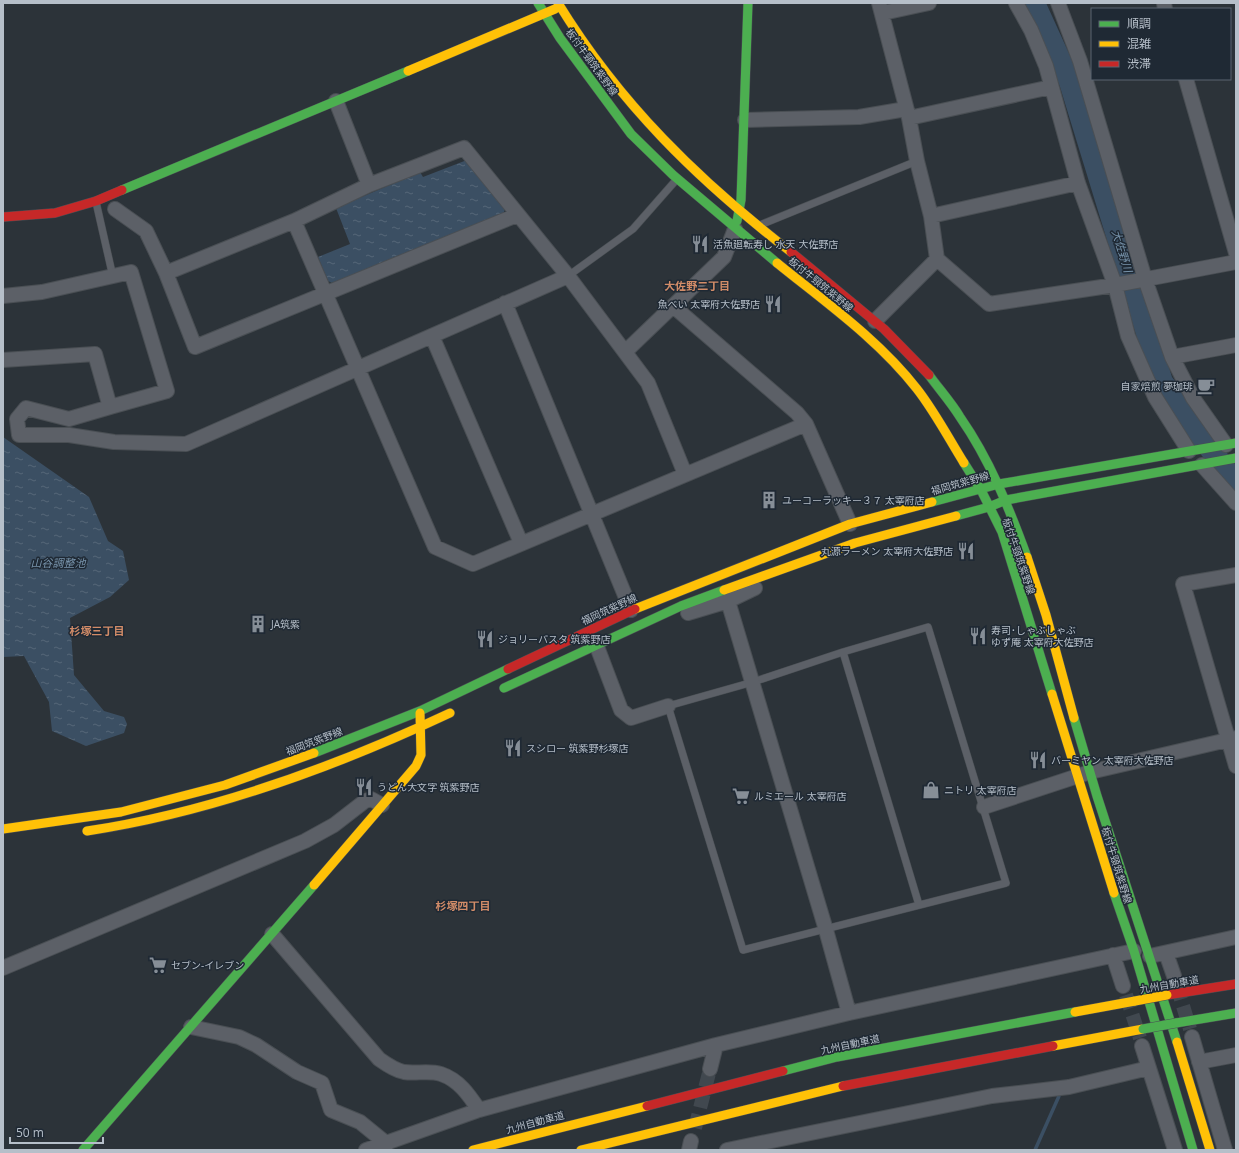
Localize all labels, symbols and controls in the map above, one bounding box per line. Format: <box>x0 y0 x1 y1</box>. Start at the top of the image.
legend <box>1091 8 1231 80</box>
text: 順調 <box>1127 15 1151 32</box>
street label: 板付牛頸筑紫野線 <box>563 26 621 98</box>
text: 混雑 <box>1127 35 1151 52</box>
text: 渋滞 <box>1127 55 1151 72</box>
water label: 大佐野川 <box>1109 228 1136 275</box>
restaurant icon: 活魚廻転寿し 水天 大佐野店 <box>690 234 710 254</box>
place label: 活魚廻転寿し 水天 大佐野店 <box>713 237 838 251</box>
street label: 板付牛頸筑紫野線 <box>786 253 856 315</box>
district label: 大佐野二丁目 <box>664 278 730 293</box>
restaurant icon: 魚べい 太宰府大佐野店 <box>763 294 783 314</box>
place label: 魚べい 太宰府大佐野店 <box>657 297 760 311</box>
cafe icon: 自家焙煎 夢珈琲 <box>1196 376 1216 396</box>
place label: 自家焙煎 夢珈琲 <box>1120 379 1193 393</box>
street label: 福岡筑紫野線 <box>929 468 991 498</box>
building icon: ユーコーラッキー３７ 太宰府店 <box>759 490 779 510</box>
place label: ユーコーラッキー３７ 太宰府店 <box>782 493 925 507</box>
street label: 板付牛頸筑紫野線 <box>999 516 1039 596</box>
restaurant icon: 丸源ラーメン 太宰府大佐野店 <box>956 541 976 561</box>
place label: 丸源ラーメン 太宰府大佐野店 <box>821 544 953 558</box>
water label: 山谷調整池 <box>31 555 86 570</box>
street label: 福岡筑紫野線 <box>579 590 639 628</box>
building icon: JA筑紫 <box>248 614 268 634</box>
place label: JA筑紫 <box>270 617 300 631</box>
district label: 杉塚三丁目 <box>70 623 125 638</box>
place label: 寿司･しゃぶしゃぶ ゆず庵 太宰府大佐野店 <box>991 623 1094 649</box>
restaurant icon: 寿司･しゃぶしゃぶ ゆず庵 太宰府大佐野店 <box>968 626 988 646</box>
restaurant icon: ジョリーパスタ 筑紫野店 <box>475 629 495 649</box>
place label: ジョリーパスタ 筑紫野店 <box>498 632 611 646</box>
street label: 福岡筑紫野線 <box>283 724 345 758</box>
restaurant icon: スシロー 筑紫野杉塚店 <box>503 738 523 758</box>
place label: スシロー 筑紫野杉塚店 <box>526 741 629 755</box>
restaurant icon: バーミヤン 太宰府大佐野店 <box>1028 750 1048 770</box>
place label: バーミヤン 太宰府大佐野店 <box>1051 753 1174 767</box>
restaurant icon: うどん大文字 筑紫野店 <box>354 777 374 797</box>
place label: うどん大文字 筑紫野店 <box>377 780 480 794</box>
shop icon: ニトリ 太宰府店 <box>921 780 941 800</box>
place label: ニトリ 太宰府店 <box>944 783 1017 797</box>
supermarket icon: ルミエール 太宰府店 <box>731 786 751 806</box>
place label: ルミエール 太宰府店 <box>754 789 847 803</box>
street label: 板付牛頸筑紫野線 <box>1099 825 1135 905</box>
district label: 杉塚四丁目 <box>436 898 491 913</box>
supermarket icon: セブン-イレブン <box>148 955 168 975</box>
place label: セブン-イレブン <box>171 958 244 972</box>
street label: 九州自動車道 <box>1138 972 1200 996</box>
street label: 九州自動車道 <box>819 1031 881 1057</box>
street label: 九州自動車道 <box>504 1107 566 1137</box>
scale bar <box>10 1119 103 1145</box>
text: 50 m <box>16 1124 44 1141</box>

